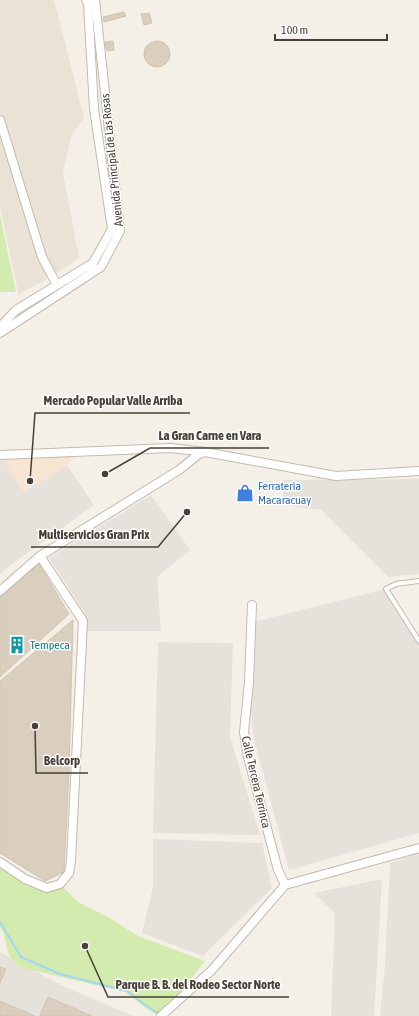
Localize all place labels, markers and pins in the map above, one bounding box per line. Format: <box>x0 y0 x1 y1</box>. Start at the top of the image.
callout: Mercado Popular Valle Arriba <box>35 388 190 413</box>
callout: La Gran Carne en Vara <box>150 423 269 448</box>
place label: Ferrateria Macaracuay <box>258 479 311 507</box>
shop icon: Ferrateria Macaracuay <box>235 483 255 503</box>
callout: Multiservicios Gran Prix <box>31 522 158 547</box>
building icon: Tempeca <box>7 635 27 655</box>
place label: Tempeca <box>30 638 70 652</box>
callout: Belcorp <box>36 748 88 773</box>
callout: Parque B. B. del Rodeo Sector Norte <box>108 972 289 997</box>

